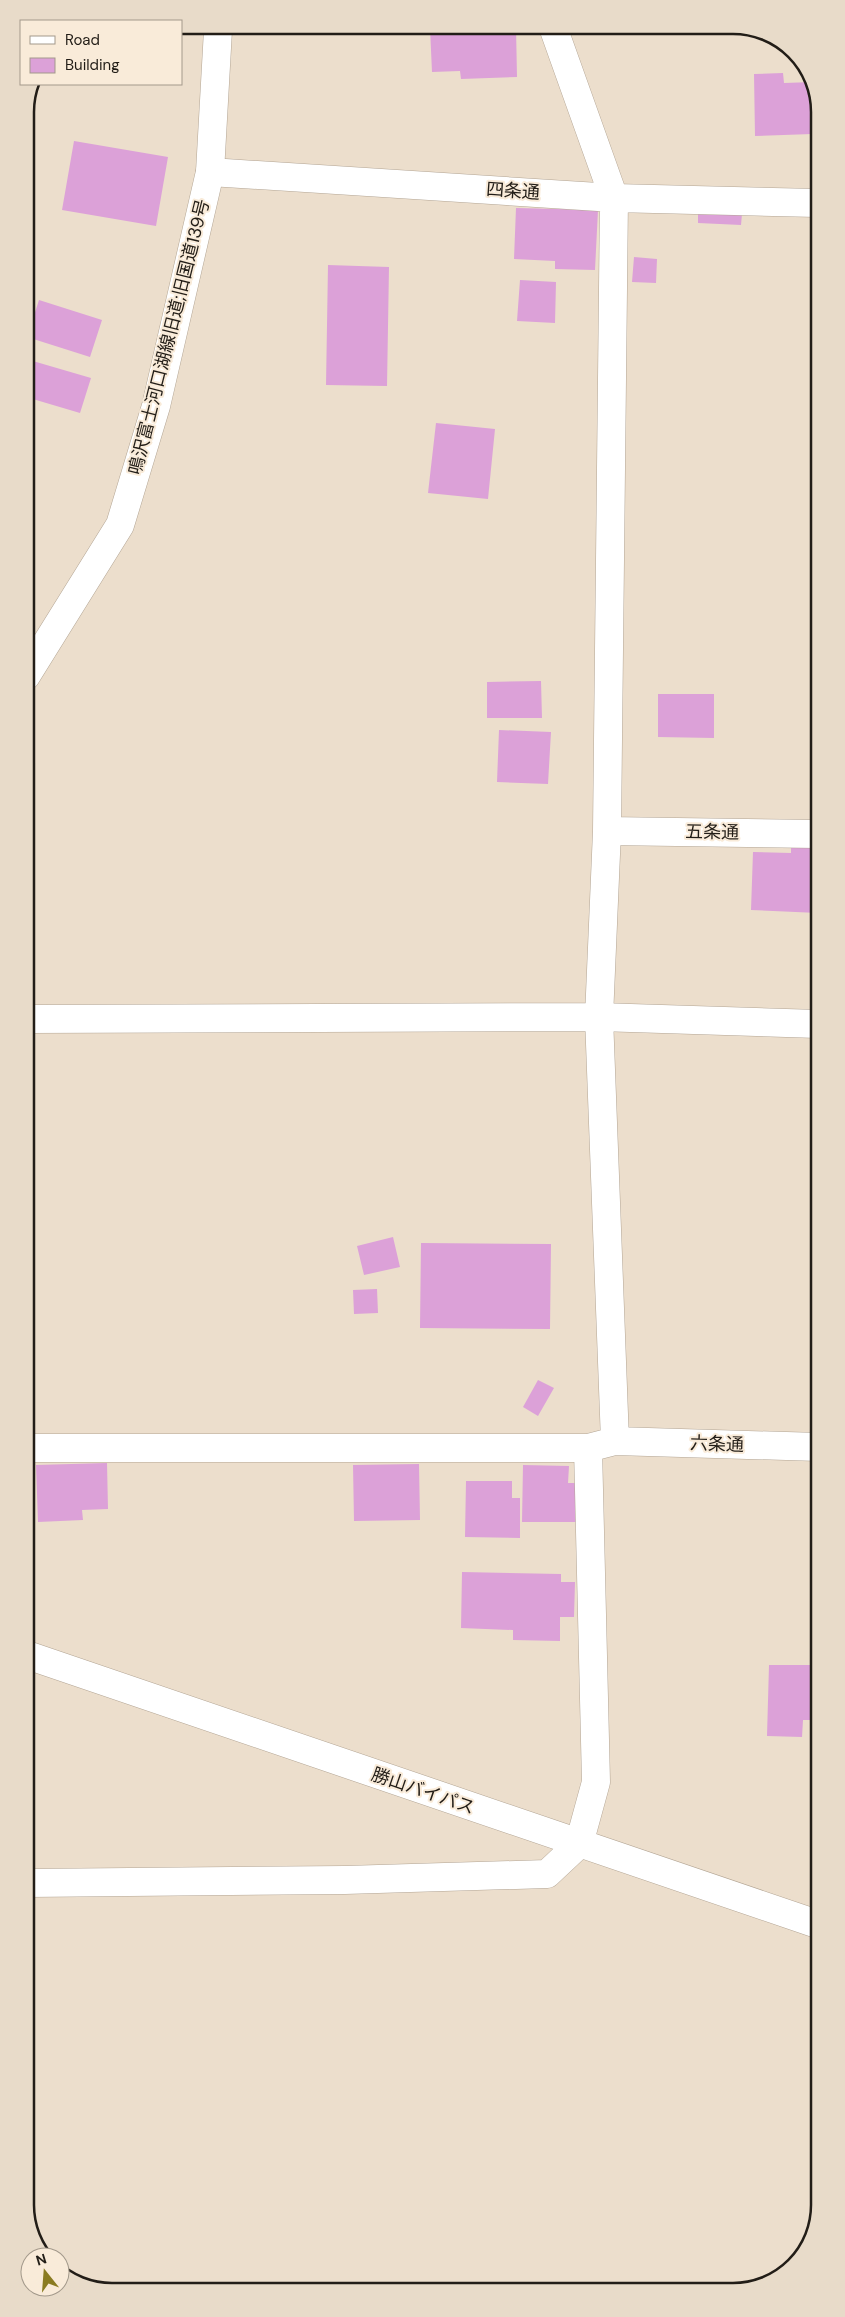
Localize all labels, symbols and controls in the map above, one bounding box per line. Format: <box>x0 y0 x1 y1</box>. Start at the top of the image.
legend <box>20 20 182 85</box>
text: Road <box>65 30 100 50</box>
text: Building <box>65 55 120 75</box>
street label: 四条通 <box>485 177 541 205</box>
street label: 鳴沢富士河口湖線旧道;旧国道139号 <box>123 197 215 477</box>
street label: 五条通 <box>685 820 739 844</box>
street label: 六条通 <box>690 1431 744 1457</box>
street label: 勝山バイパス <box>368 1762 478 1820</box>
north arrow <box>20 2247 70 2297</box>
text: N <box>34 2249 49 2270</box>

